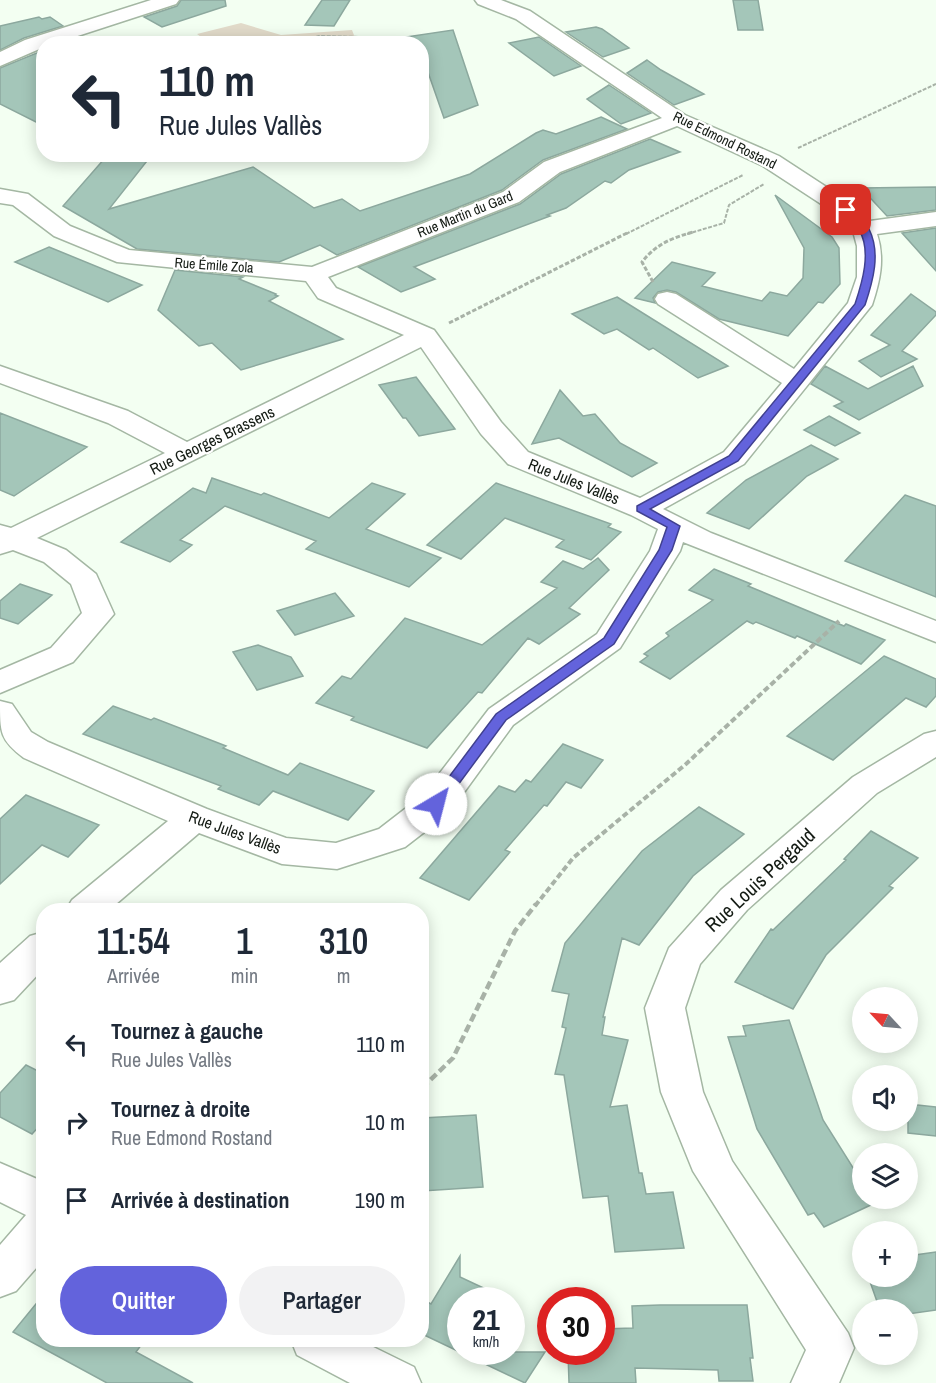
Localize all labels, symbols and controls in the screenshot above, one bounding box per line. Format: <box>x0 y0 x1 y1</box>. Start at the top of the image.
text: 110 m <box>159 53 255 109</box>
icon: left <box>60 60 138 138</box>
text: Rue Jules Vallès <box>159 107 322 143</box>
street label: Rue Edmond Rostand <box>670 107 780 173</box>
pin <box>820 184 871 235</box>
street label: Rue Martin du Gard <box>415 187 515 241</box>
icon: arrive <box>829 193 862 226</box>
street label: Rue Émile Zola <box>174 253 255 277</box>
street label: Rue Georges Brassens <box>146 400 278 480</box>
street label: Rue Jules Vallès <box>525 453 623 509</box>
position arrow <box>404 772 468 836</box>
street label: Rue Jules Vallès <box>186 805 284 859</box>
street label: Rue Louis Pergaud <box>699 822 821 938</box>
text: 11:54 <box>97 917 170 965</box>
text: 1 <box>236 917 253 965</box>
text: 310 <box>319 917 368 965</box>
text: Arrivée <box>107 962 160 989</box>
text: min <box>231 962 258 989</box>
text: m <box>337 962 350 989</box>
north arrow <box>852 987 918 1053</box>
map controls <box>852 987 918 1365</box>
text: Tournez à gauche <box>111 1016 263 1046</box>
icon: left <box>60 1028 93 1061</box>
text: 110 m <box>356 1029 405 1059</box>
text: Rue Jules Vallès <box>111 1046 232 1073</box>
button: sound <box>852 1065 918 1131</box>
text: Tournez à droite <box>111 1094 250 1124</box>
icon: right <box>60 1106 93 1139</box>
text: 10 m <box>365 1107 405 1137</box>
text: Rue Edmond Rostand <box>111 1124 272 1151</box>
button: layers <box>852 1143 918 1209</box>
icon: arrive <box>60 1184 93 1217</box>
text: Arrivée à destination <box>111 1185 289 1215</box>
text: 190 m <box>355 1185 405 1215</box>
button: + <box>852 1221 918 1287</box>
button: Quitter <box>60 1266 227 1335</box>
button: Partager <box>239 1266 405 1335</box>
speed limit sign: 30 <box>537 1287 615 1365</box>
text: 21 <box>472 1299 500 1339</box>
button: − <box>852 1299 918 1365</box>
text: km/h <box>473 1331 499 1352</box>

